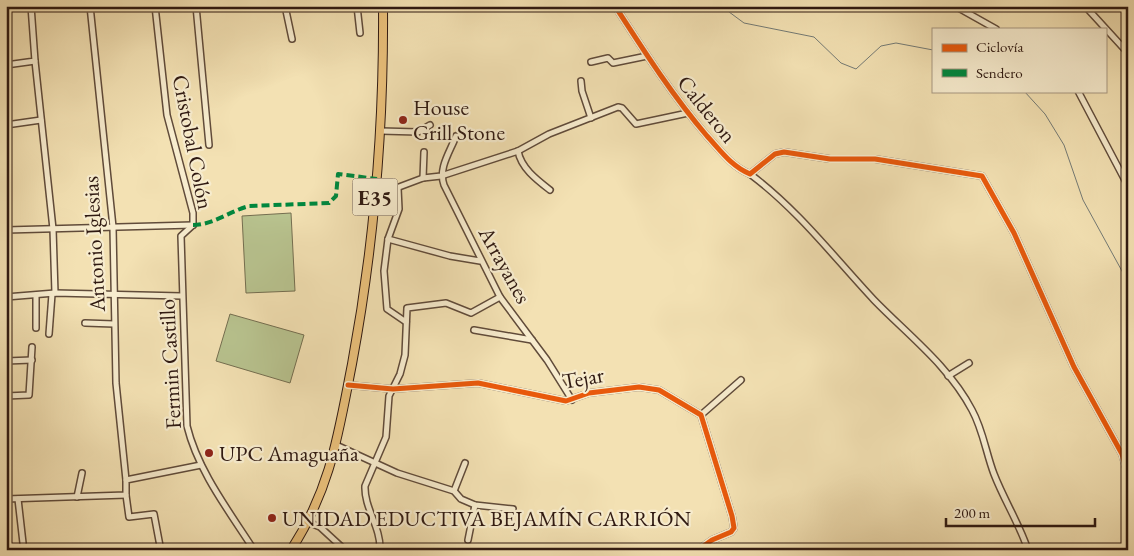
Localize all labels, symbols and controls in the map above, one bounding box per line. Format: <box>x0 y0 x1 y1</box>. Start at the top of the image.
legend <box>932 28 1106 92</box>
text: Ciclovía <box>976 37 1023 56</box>
text: Sendero <box>976 63 1023 82</box>
street label: Calderon <box>671 69 743 149</box>
street label: Cristobal Colón <box>166 72 220 212</box>
place label: House Grill Stone <box>413 93 505 147</box>
marker: House Grill Stone <box>397 114 409 126</box>
street label: Antonio Iglesias <box>76 175 112 314</box>
road number: E35 <box>352 178 398 216</box>
street label: Arrayanes <box>472 220 538 309</box>
street label: Fermin Castillo <box>152 298 188 430</box>
street label: Tejar <box>560 360 607 396</box>
place label: UPC Amaguaña <box>219 439 359 468</box>
marker: UPC Amaguaña <box>203 447 215 459</box>
scale bar <box>946 496 1095 528</box>
text: 200 m <box>954 503 991 522</box>
place label: UNIDAD EDUCTIVA BEJAMÍN CARRIÓN <box>282 504 692 533</box>
marker: UNIDAD EDUCTIVA BEJAMÍN CARRIÓN <box>266 512 278 524</box>

